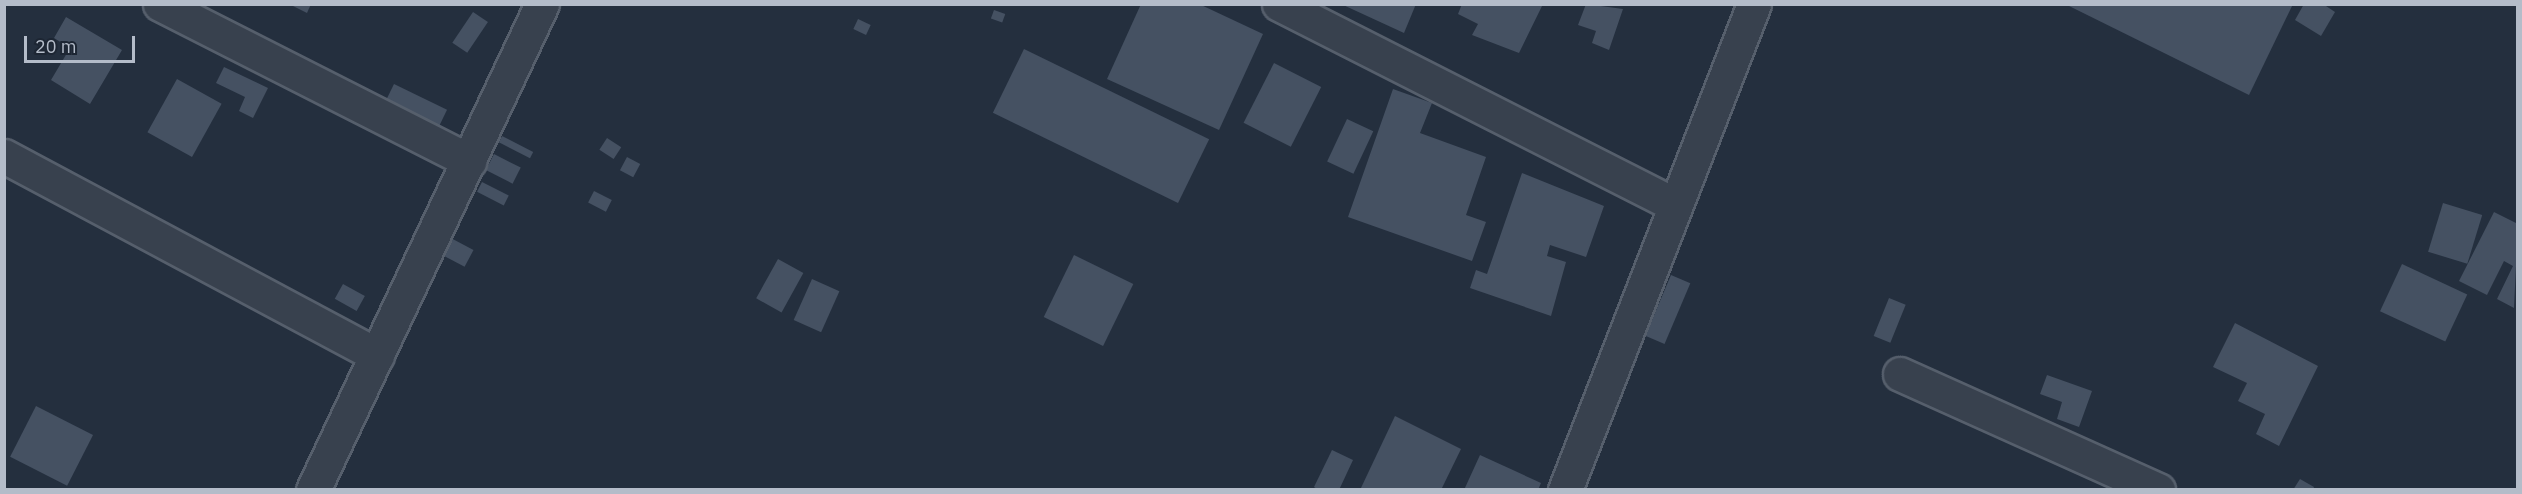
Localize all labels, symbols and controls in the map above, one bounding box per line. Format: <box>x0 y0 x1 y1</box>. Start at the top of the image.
scale bar <box>27 24 138 62</box>
text: 20 m <box>35 35 77 58</box>

